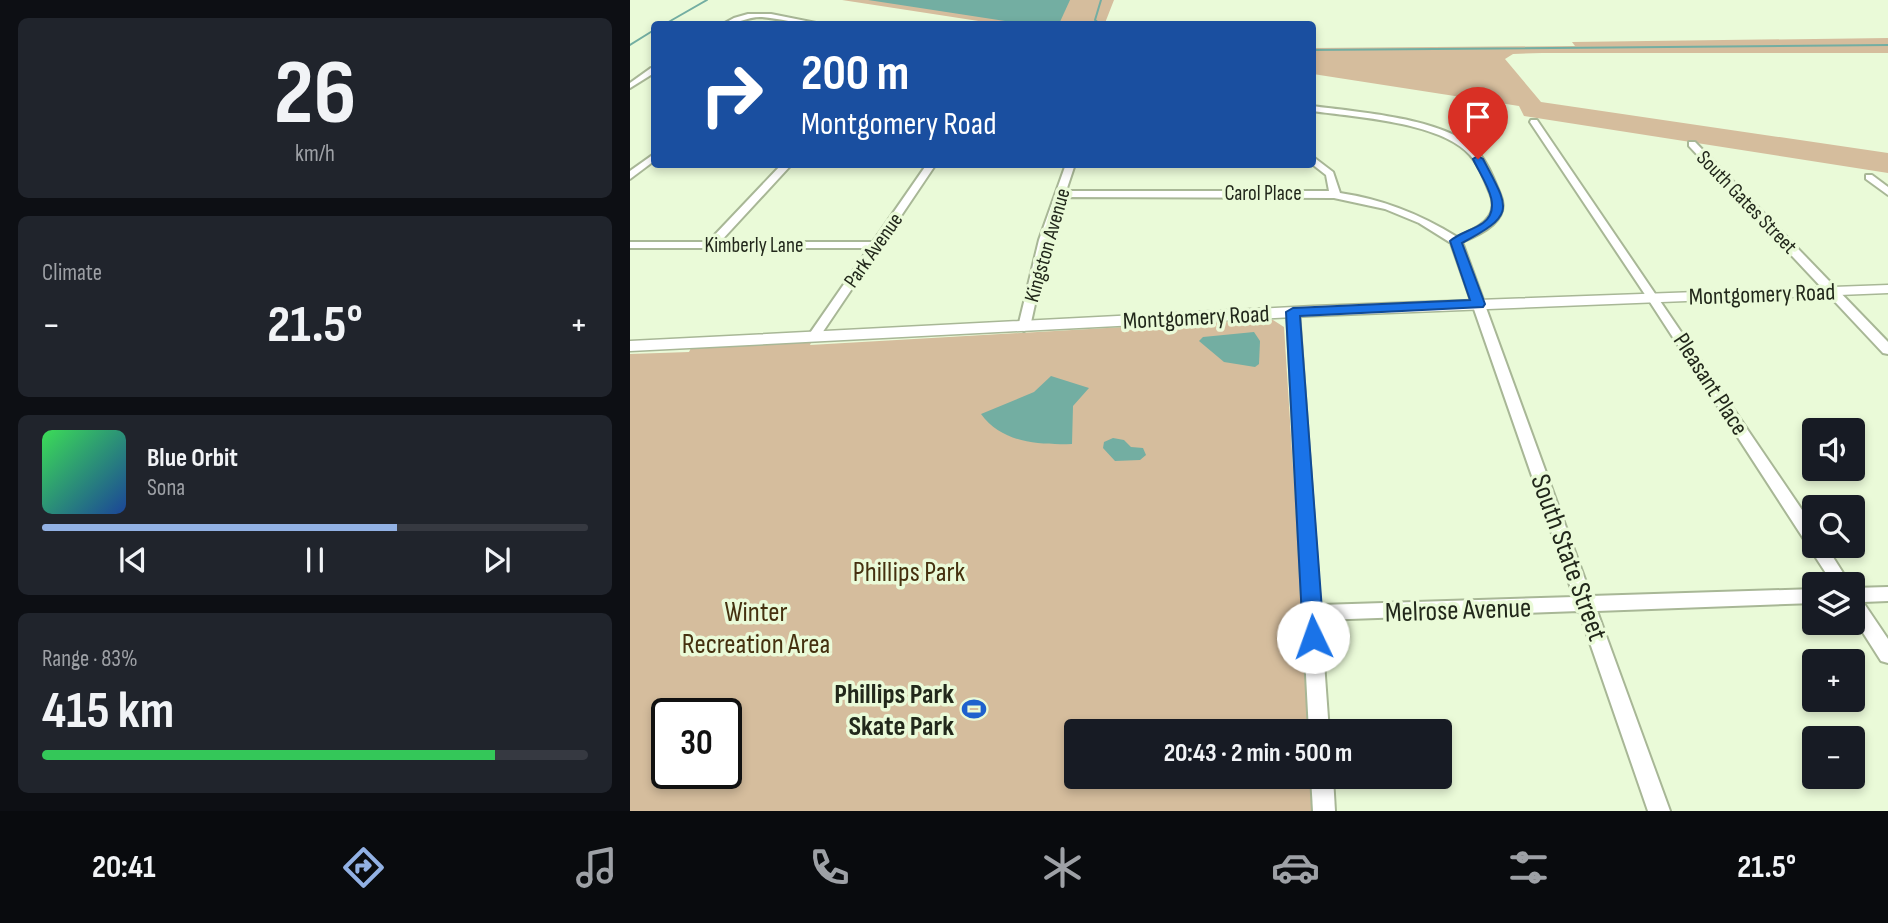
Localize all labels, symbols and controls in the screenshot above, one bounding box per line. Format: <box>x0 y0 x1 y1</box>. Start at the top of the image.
text: 26 <box>274 40 356 149</box>
text: 200 m <box>801 45 909 104</box>
icon: right <box>686 49 777 140</box>
pin <box>1448 87 1508 159</box>
icon: arrive <box>1459 98 1497 136</box>
text: Montgomery Road <box>801 105 997 144</box>
text: km/h <box>295 140 335 168</box>
street label: South Gates Street <box>1691 146 1802 259</box>
street label: Carol Place <box>1224 181 1302 206</box>
street label: Kingston Avenue <box>1019 185 1076 305</box>
street label: Park Avenue <box>839 208 908 292</box>
street label: Kimberly Lane <box>705 233 803 258</box>
text: Climate <box>42 259 102 287</box>
street label: Montgomery Road <box>1688 277 1836 312</box>
text: 21.5° <box>267 294 363 357</box>
street label: Montgomery Road <box>1122 299 1270 336</box>
text: − <box>42 303 61 348</box>
text: + <box>569 303 588 348</box>
street label: Pleasant Place <box>1667 328 1754 441</box>
map controls <box>1802 418 1865 789</box>
button: sound <box>1802 418 1865 481</box>
text: Blue Orbit <box>147 443 238 474</box>
street label: South State Street <box>1523 470 1614 645</box>
text: Sona <box>147 474 185 502</box>
button: search <box>1802 495 1865 558</box>
icon: previous <box>114 541 152 579</box>
icon: pause <box>296 541 334 579</box>
icon: next <box>478 541 516 579</box>
park label: Phillips Park <box>853 556 965 589</box>
button: layers <box>1802 572 1865 635</box>
street label: Melrose Avenue <box>1384 591 1532 630</box>
park label: Winter Recreation Area <box>682 596 830 661</box>
position arrow <box>1276 600 1350 674</box>
text: Range · 83% <box>42 645 138 673</box>
button: + <box>1802 649 1865 712</box>
place label: Phillips Park Skate Park <box>834 678 954 743</box>
text: 415 km <box>42 680 174 743</box>
sports icon: Phillips Park Skate Park <box>960 695 988 723</box>
speed limit sign: 30 <box>651 698 742 789</box>
button: − <box>1802 726 1865 789</box>
text: 20:43 · 2 min · 500 m <box>1164 738 1352 769</box>
icon: directions <box>339 843 388 892</box>
icon: music <box>572 843 621 892</box>
icon: phone <box>805 843 854 892</box>
icon: climate <box>1038 843 1087 892</box>
icon: car <box>1271 843 1320 892</box>
icon: filters <box>1504 843 1553 892</box>
text: 20:41 <box>92 848 155 887</box>
text: 21.5° <box>1737 848 1796 887</box>

